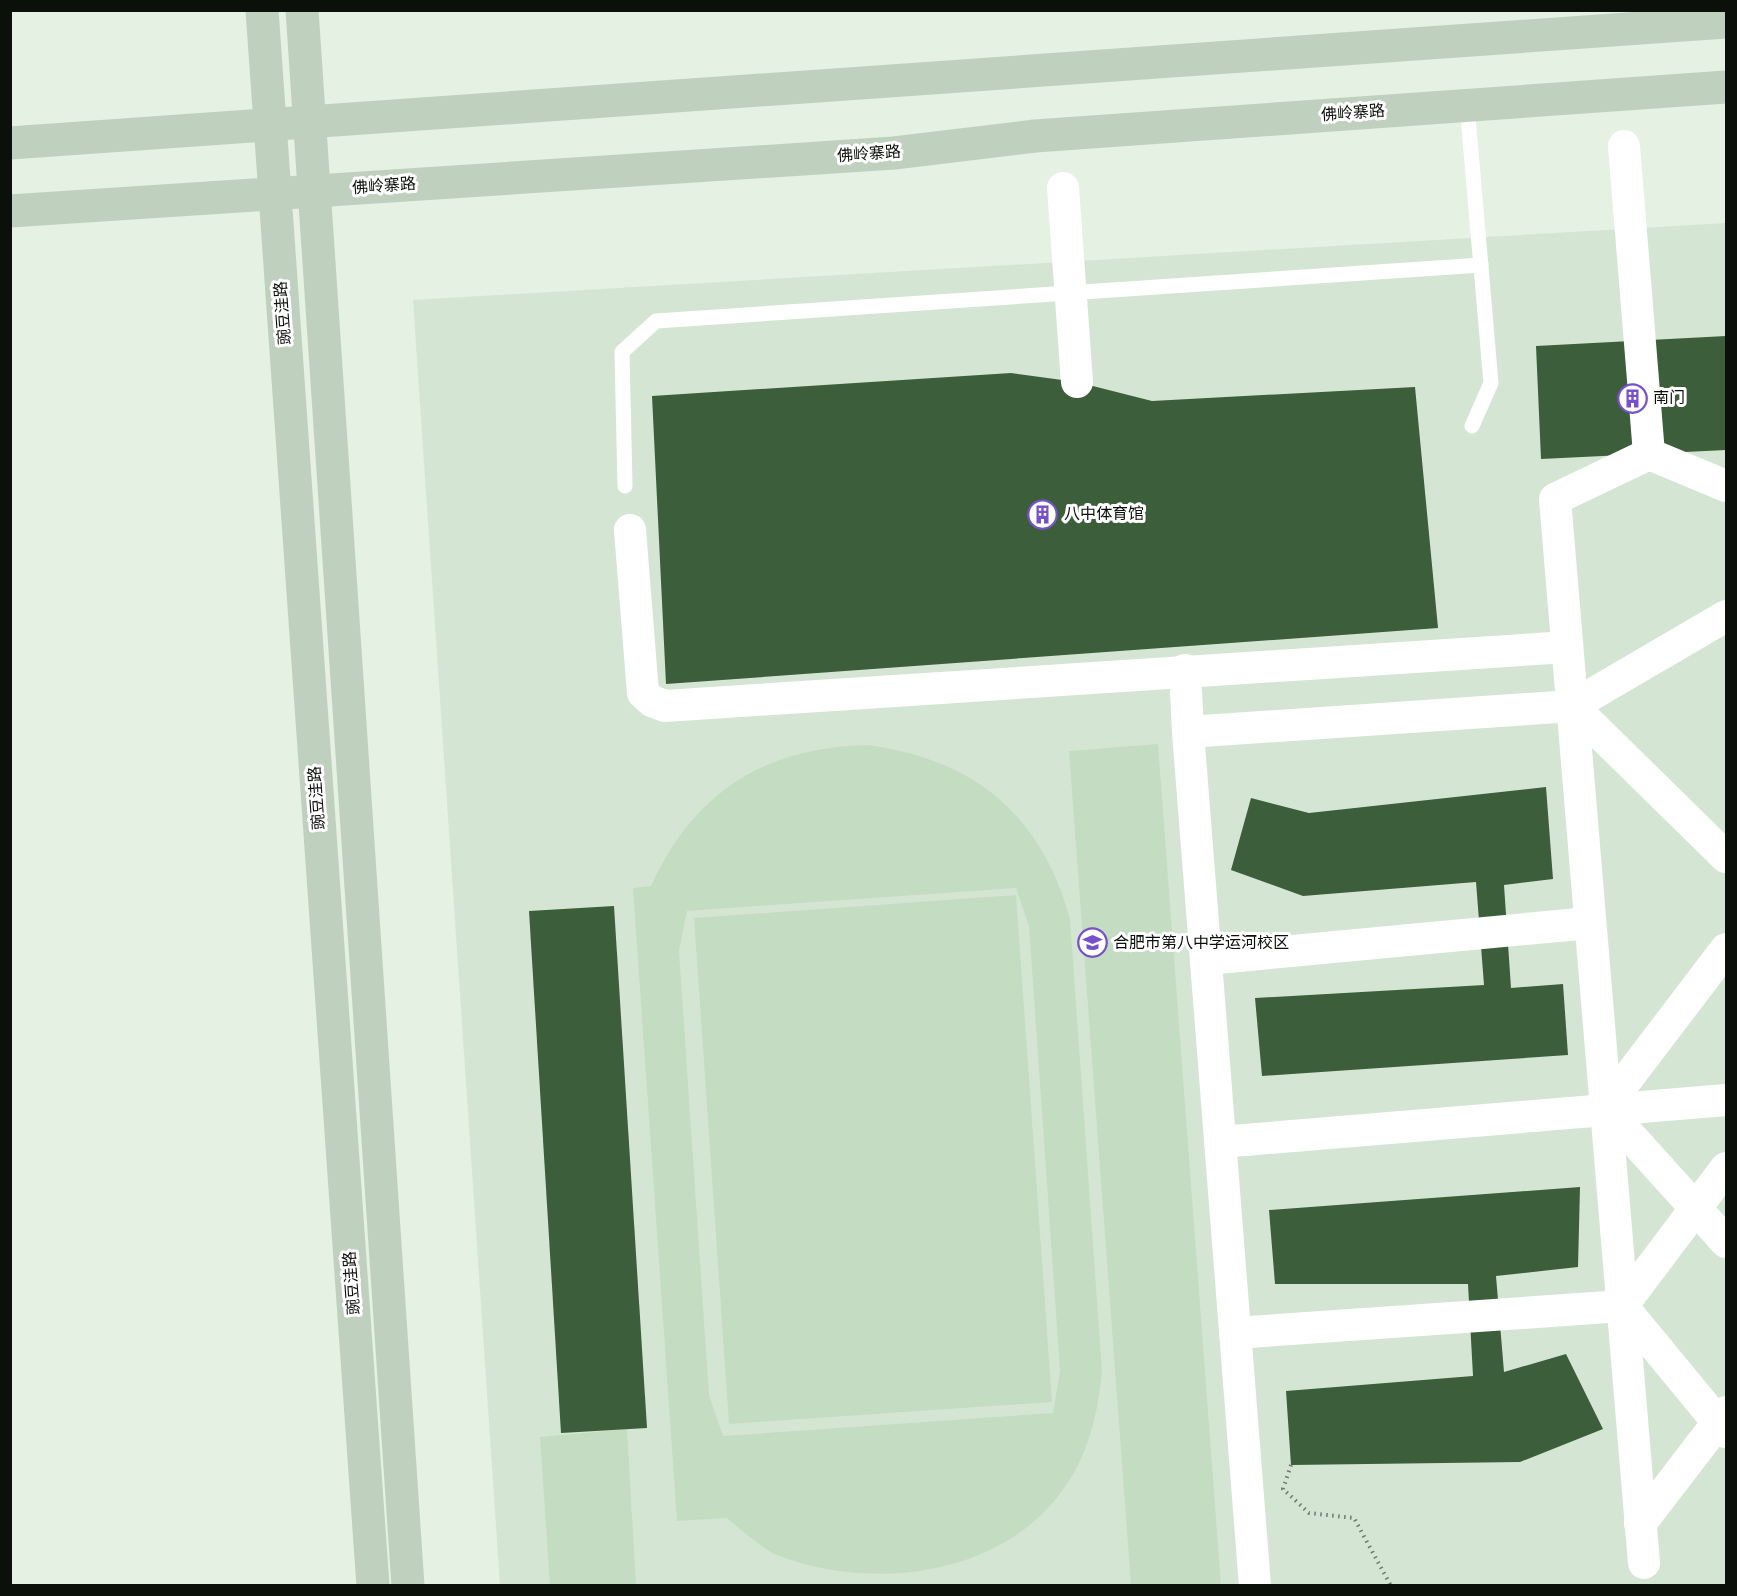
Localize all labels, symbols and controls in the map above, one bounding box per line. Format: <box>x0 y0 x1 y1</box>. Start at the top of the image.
street label: 佛岭寨路 <box>1320 102 1385 123</box>
street label: 佛岭寨路 <box>836 143 901 164</box>
street label: 佛岭寨路 <box>351 175 416 196</box>
street label: 豌豆洼路 <box>272 281 293 346</box>
building icon: 南门 <box>1616 382 1648 414</box>
place label: 南门 <box>1653 389 1685 406</box>
building icon: 八中体育馆 <box>1027 498 1059 530</box>
place label: 八中体育馆 <box>1064 505 1144 522</box>
street label: 豌豆洼路 <box>306 766 327 831</box>
school or university icon: 合肥市第八中学运河校区 <box>1076 927 1108 959</box>
place label: 合肥市第八中学运河校区 <box>1113 934 1289 951</box>
street label: 豌豆洼路 <box>341 1251 362 1316</box>

